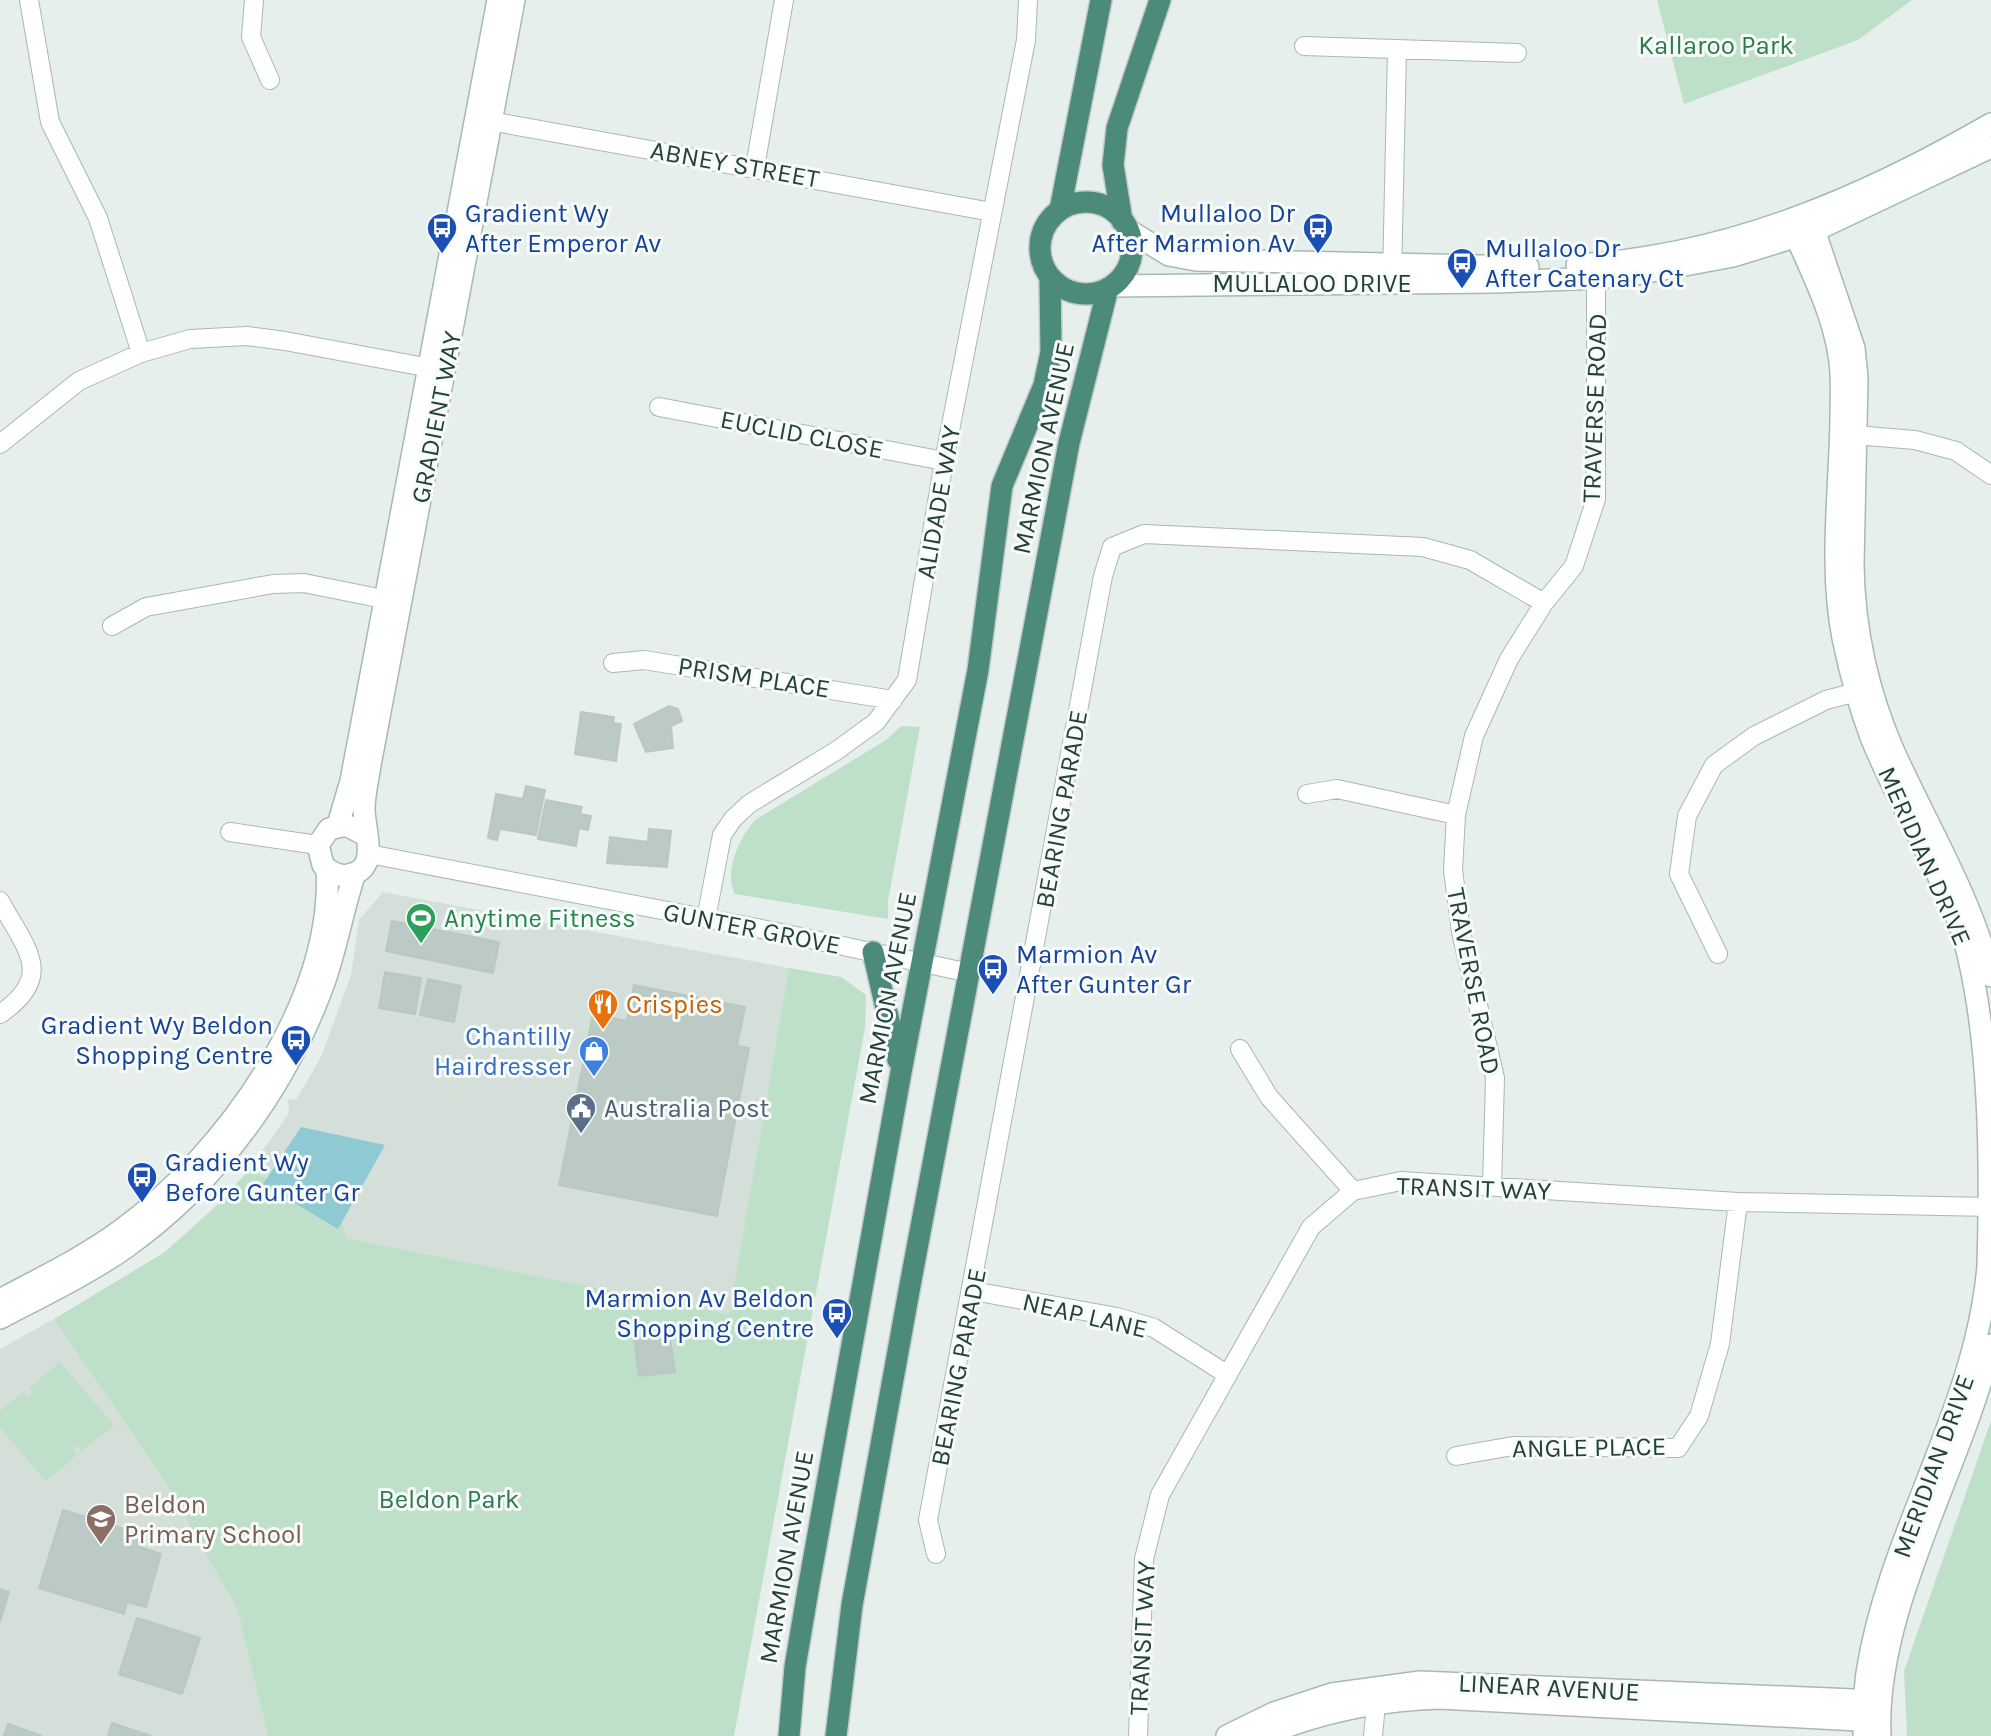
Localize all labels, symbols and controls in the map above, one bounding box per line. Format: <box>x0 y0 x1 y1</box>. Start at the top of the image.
park label: Kallaroo Park <box>1638 30 1794 61</box>
street label: ABNEY STREET <box>648 134 822 195</box>
place label: Gradient Wy After Emperor Av <box>465 198 661 259</box>
place label: Mullaloo Dr After Marmion Av <box>1091 198 1296 259</box>
bus stop icon: Gradient Wy After Emperor Av <box>425 211 459 255</box>
bus stop icon: Mullaloo Dr After Marmion Av <box>1301 211 1335 255</box>
place label: Mullaloo Dr After Catenary Ct <box>1485 233 1684 294</box>
bus stop icon: Mullaloo Dr After Catenary Ct <box>1445 246 1479 290</box>
street label: MULLALOO DRIVE <box>1212 268 1412 299</box>
street label: TRAVERSE ROAD <box>1576 313 1613 503</box>
street label: GRADIENT WAY <box>405 328 468 506</box>
street label: MARMION AVENUE <box>1006 339 1081 557</box>
street label: EUCLID CLOSE <box>718 403 886 465</box>
street label: ALIDADE WAY <box>910 422 967 581</box>
street label: PRISM PLACE <box>676 650 832 705</box>
street label: BEARING PARADE <box>1029 708 1094 911</box>
street label: MERIDIAN DRIVE <box>1871 762 1978 951</box>
street label: TRAVERSE ROAD <box>1440 885 1507 1077</box>
street label: MARMION AVENUE <box>852 889 923 1107</box>
street label: GUNTER GROVE <box>661 896 843 961</box>
sports icon: Anytime Fitness <box>404 901 438 945</box>
place label: Anytime Fitness <box>444 903 636 934</box>
place label: Marmion Av After Gunter Gr <box>1016 939 1192 1000</box>
bus stop icon: Marmion Av After Gunter Gr <box>976 952 1010 996</box>
restaurant icon: Crispies <box>586 987 620 1031</box>
place label: Crispies <box>626 989 723 1020</box>
place label: Gradient Wy Beldon Shopping Centre <box>41 1010 273 1071</box>
place label: Chantilly Hairdresser <box>434 1021 572 1082</box>
bus stop icon: Gradient Wy Beldon Shopping Centre <box>279 1023 313 1067</box>
shop icon: Chantilly Hairdresser <box>577 1034 611 1078</box>
public building icon: Australia Post <box>564 1091 598 1135</box>
place label: Australia Post <box>604 1093 770 1124</box>
place label: Gradient Wy Before Gunter Gr <box>165 1147 360 1208</box>
bus stop icon: Gradient Wy Before Gunter Gr <box>125 1160 159 1204</box>
street label: TRANSIT WAY <box>1396 1170 1553 1207</box>
street label: BEARING PARADE <box>924 1266 993 1468</box>
place label: Marmion Av Beldon Shopping Centre <box>584 1283 814 1344</box>
street label: NEAP LANE <box>1019 1286 1150 1345</box>
bus stop icon: Marmion Av Beldon Shopping Centre <box>820 1296 854 1340</box>
street label: MERIDIAN DRIVE <box>1886 1370 1981 1562</box>
street label: ANGLE PLACE <box>1512 1431 1666 1464</box>
street label: MARMION AVENUE <box>752 1448 820 1666</box>
park label: Beldon Park <box>378 1484 520 1515</box>
place label: Beldon Primary School <box>124 1489 302 1550</box>
school or university icon: Beldon Primary School <box>84 1502 118 1546</box>
street label: TRANSIT WAY <box>1123 1559 1162 1716</box>
street label: LINEAR AVENUE <box>1457 1667 1641 1708</box>

